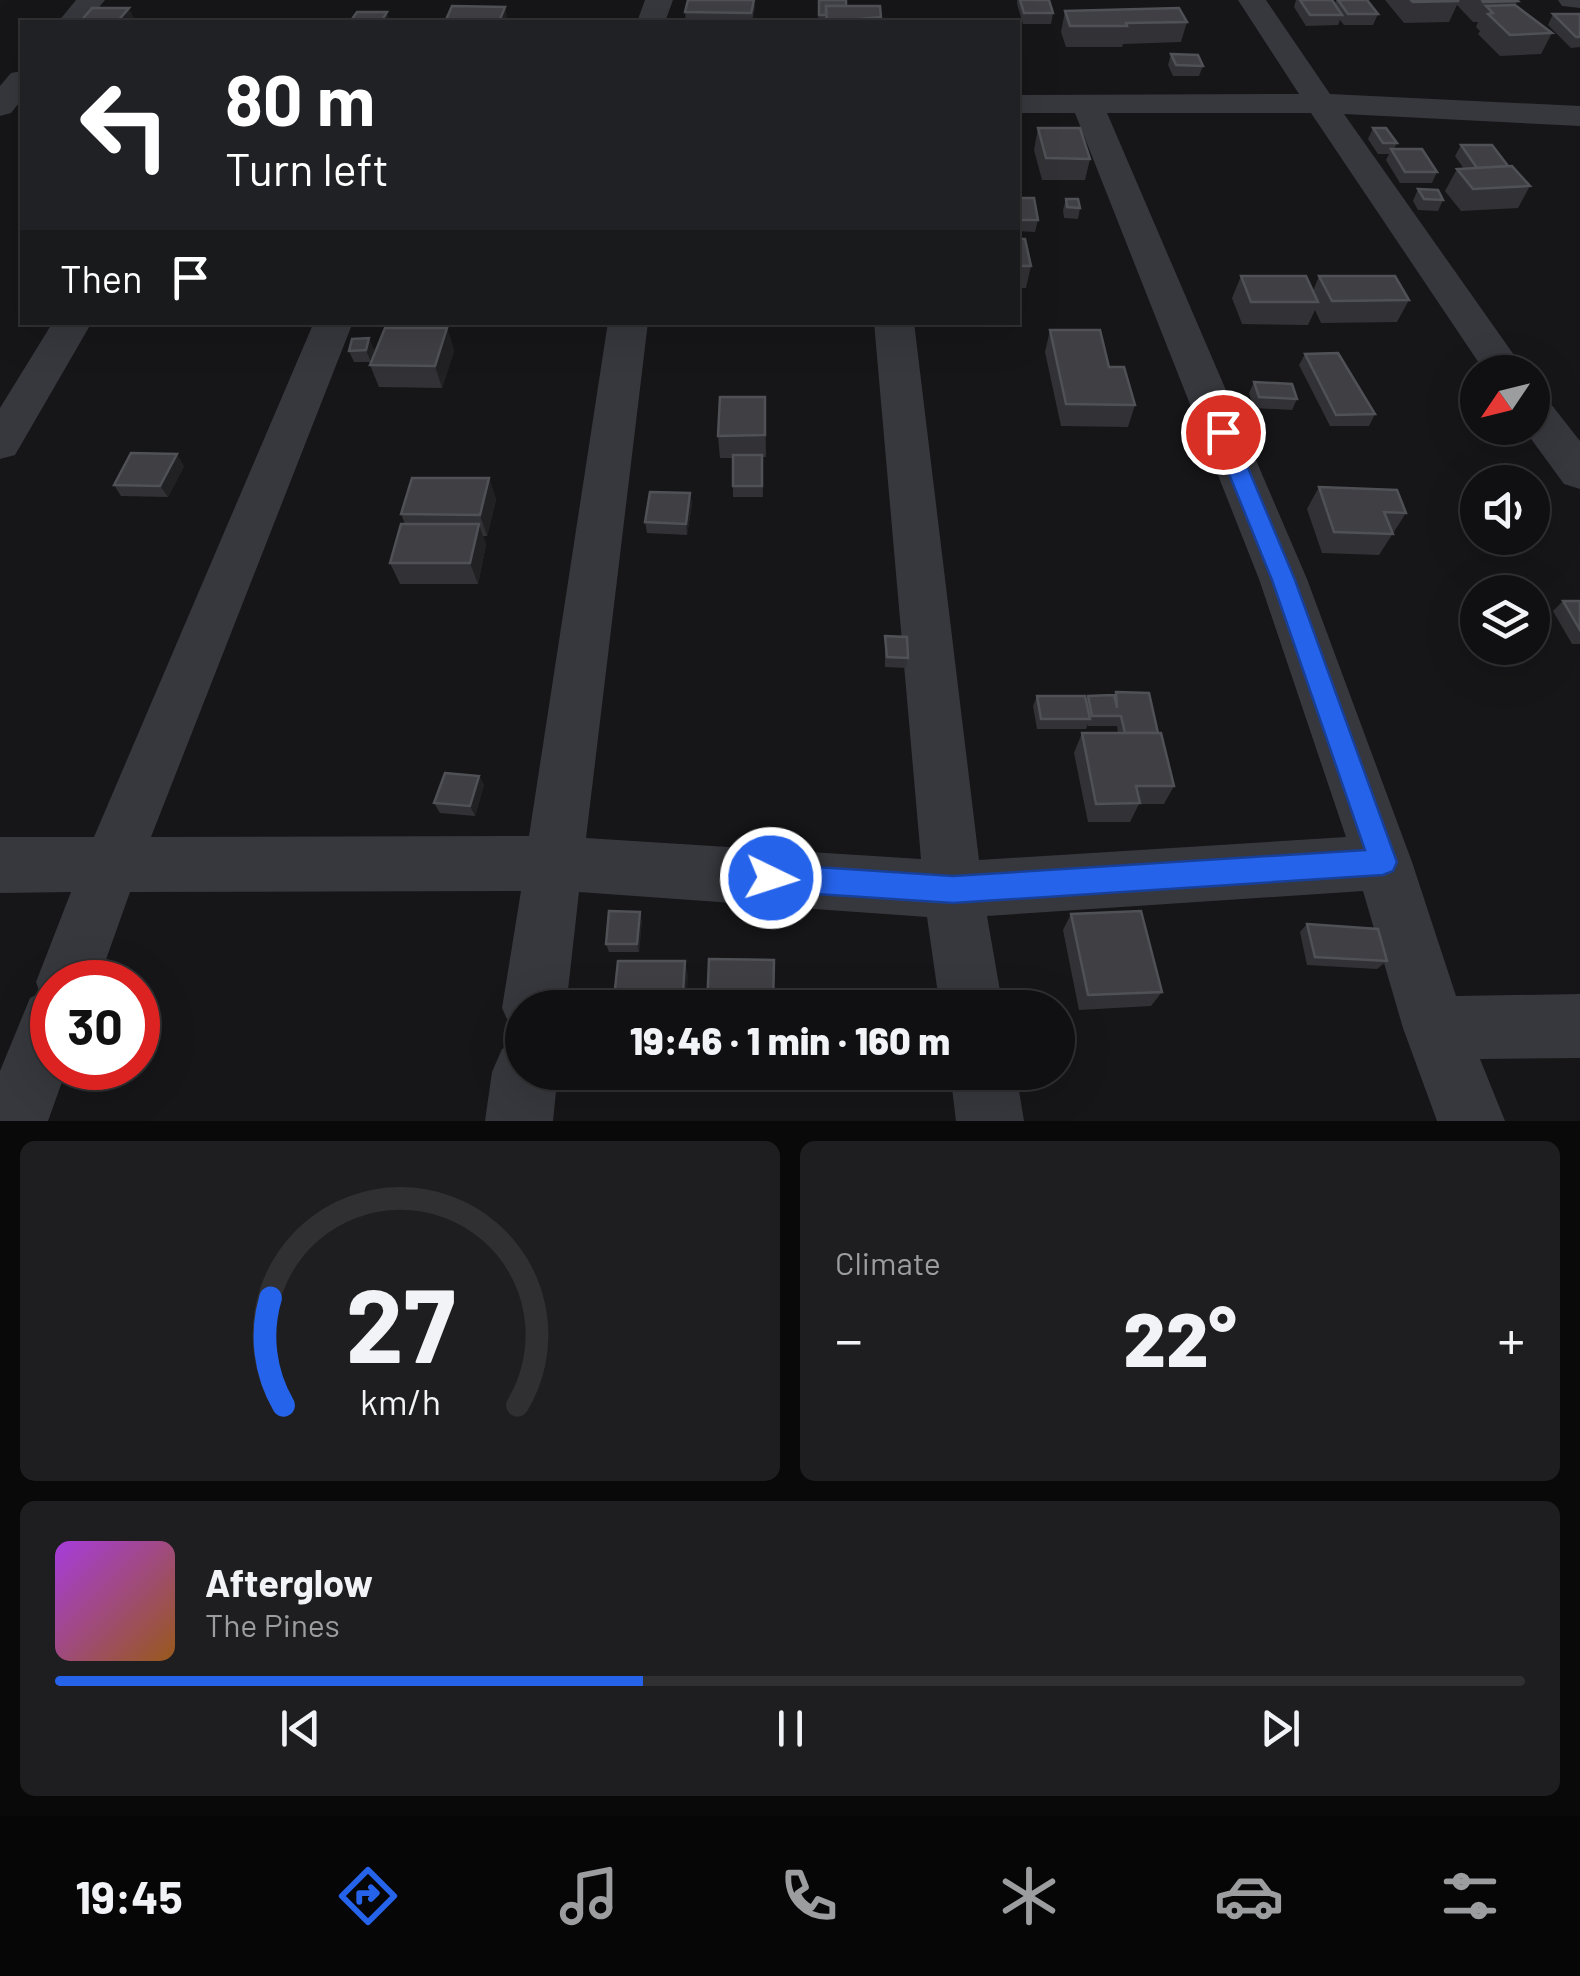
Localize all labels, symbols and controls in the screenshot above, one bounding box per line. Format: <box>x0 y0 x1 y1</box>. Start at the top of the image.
text: 80 m <box>225 56 375 140</box>
icon: left <box>60 60 190 190</box>
text: Turn left <box>225 141 389 195</box>
icon: arrive <box>163 250 218 305</box>
text: Then <box>60 255 143 301</box>
north arrow <box>1460 355 1550 445</box>
map controls <box>1460 355 1550 665</box>
pin <box>1181 390 1266 475</box>
icon: arrive <box>1196 405 1251 460</box>
button: sound <box>1460 465 1550 555</box>
button: layers <box>1460 575 1550 665</box>
position arrow <box>719 826 823 930</box>
speed limit sign: 30 <box>30 960 160 1090</box>
text: 19:46 · 1 min · 160 m <box>630 1017 950 1063</box>
text: Climate <box>835 1243 941 1281</box>
text: 27 <box>345 1259 455 1384</box>
text: 22° <box>1123 1292 1237 1382</box>
text: − <box>835 1305 863 1371</box>
text: + <box>1497 1305 1525 1371</box>
text: km/h <box>360 1379 440 1422</box>
text: Afterglow <box>205 1559 373 1605</box>
text: The Pines <box>205 1605 340 1643</box>
icon: previous <box>273 1701 328 1756</box>
icon: pause <box>763 1701 818 1756</box>
icon: next <box>1253 1701 1308 1756</box>
icon: directions <box>333 1861 403 1931</box>
icon: music <box>554 1861 624 1931</box>
icon: phone <box>774 1861 844 1931</box>
icon: climate <box>994 1861 1064 1931</box>
icon: car <box>1214 1861 1284 1931</box>
icon: filters <box>1435 1861 1505 1931</box>
text: 19:45 <box>75 1869 183 1923</box>

